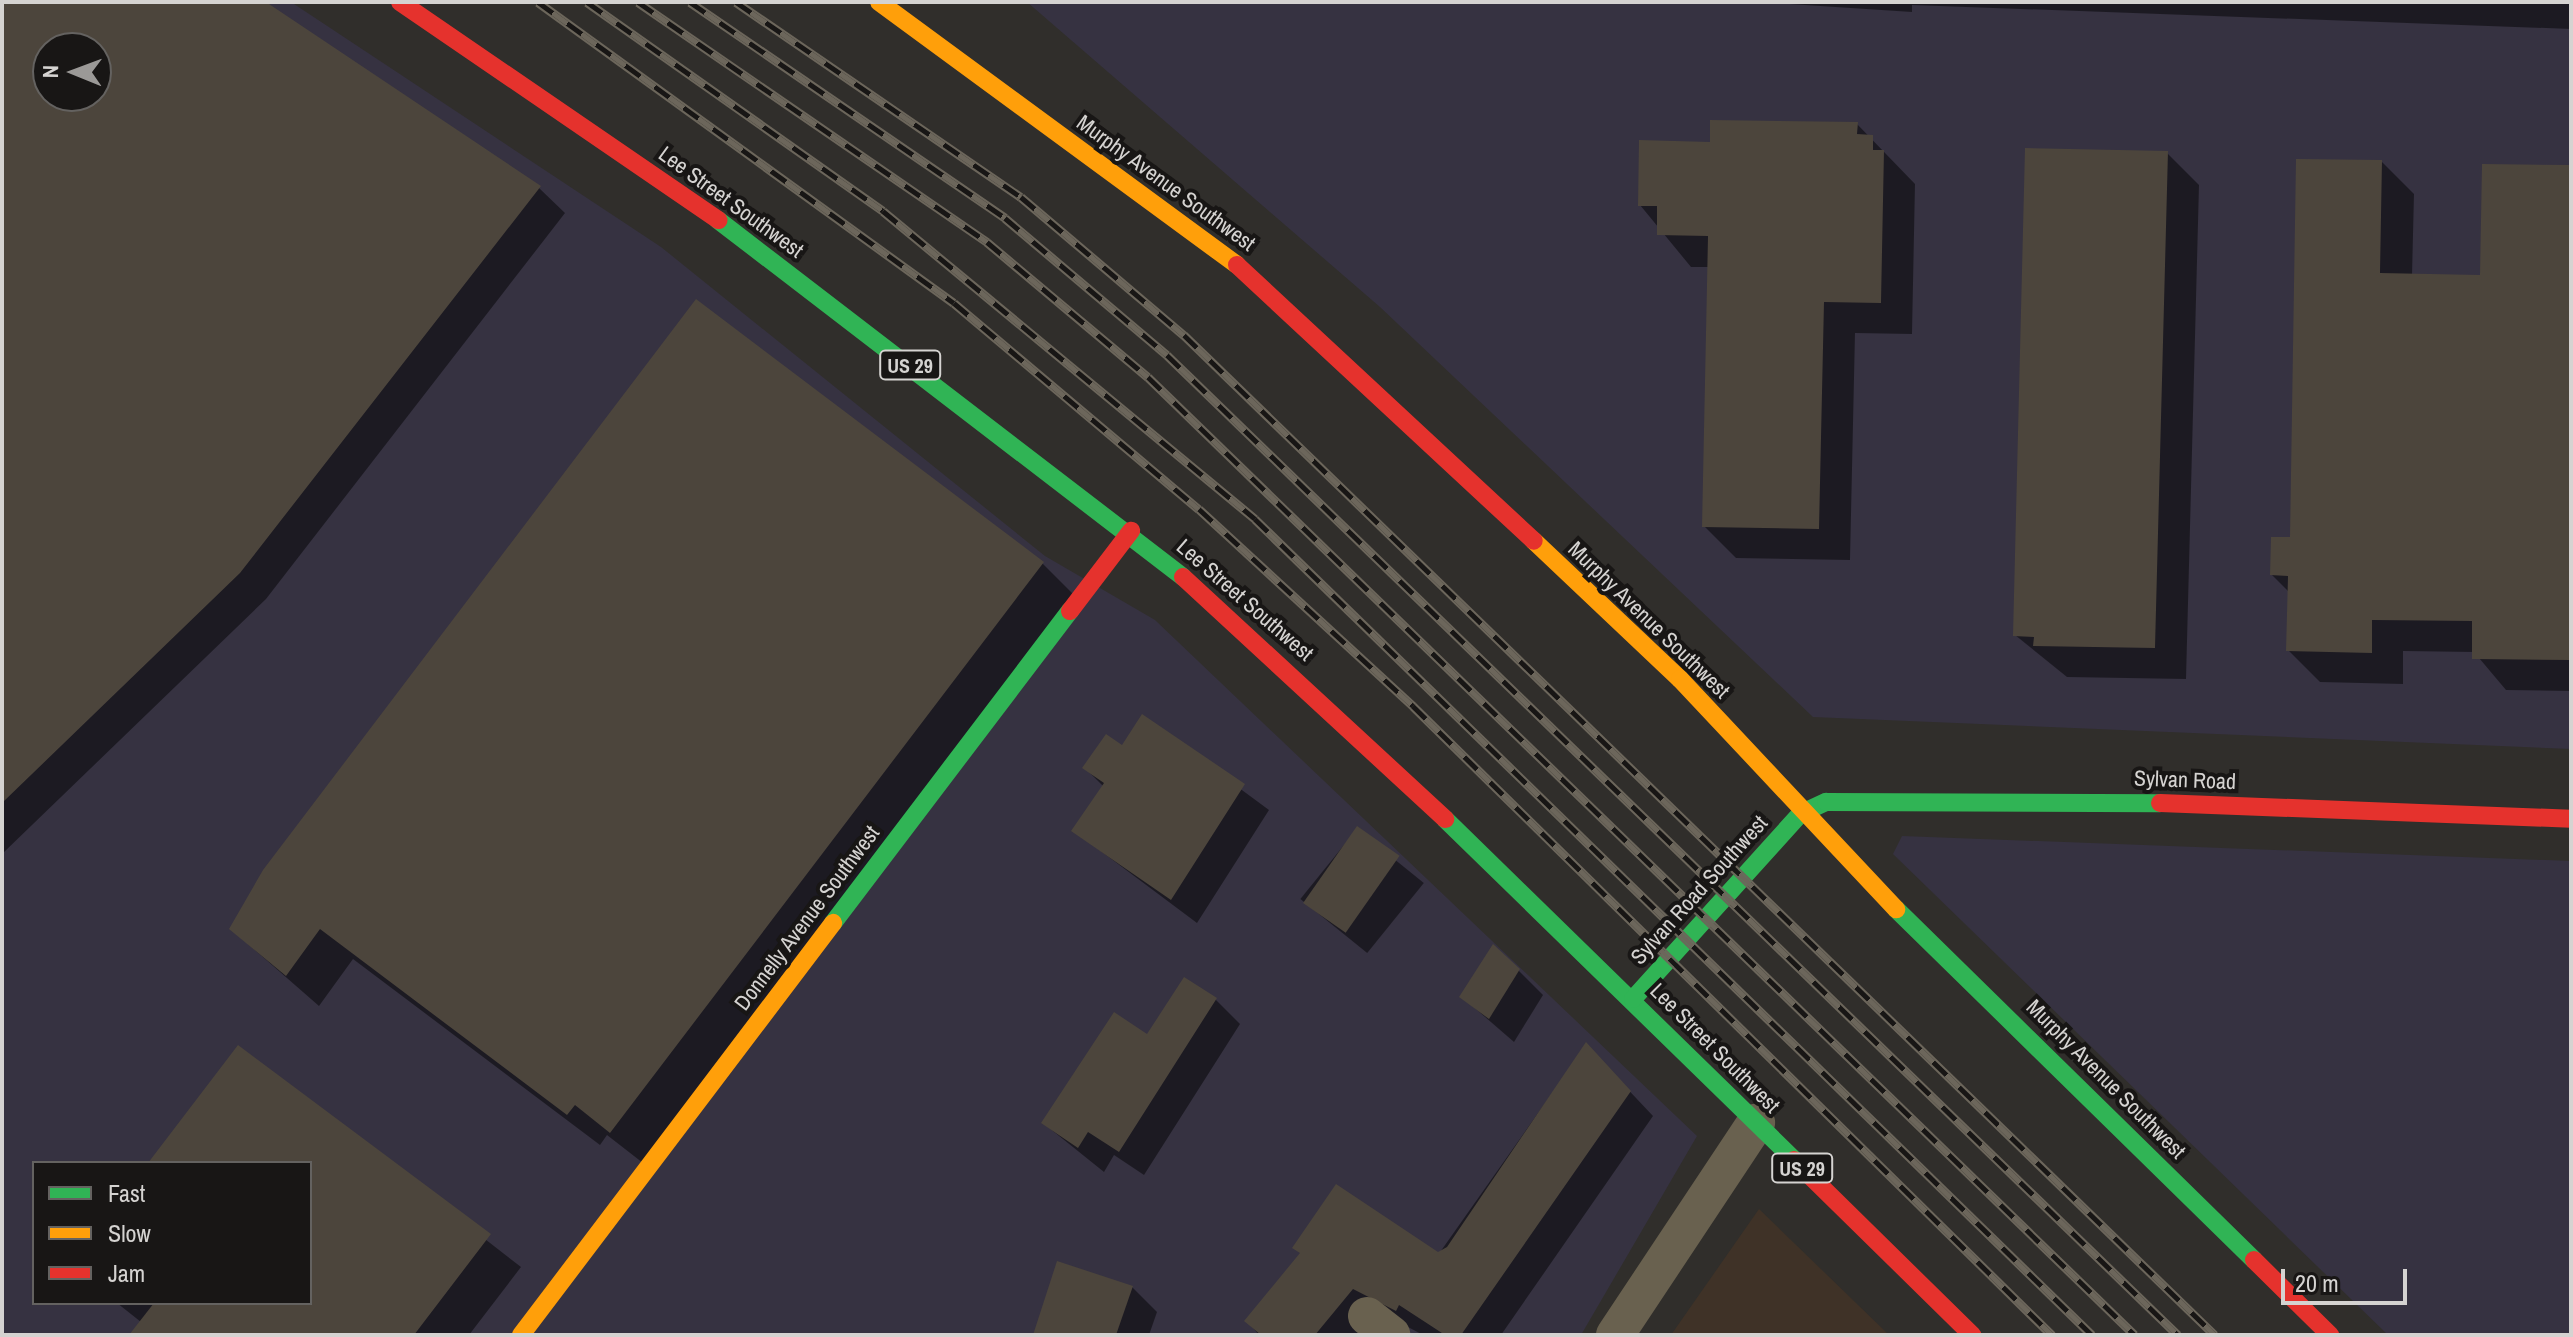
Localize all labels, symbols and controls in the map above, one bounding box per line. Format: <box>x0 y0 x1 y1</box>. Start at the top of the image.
north arrow <box>32 32 112 112</box>
text: N <box>35 65 65 78</box>
street label: Murphy Avenue Southwest <box>1071 109 1261 257</box>
street label: Lee Street Southwest <box>653 141 809 263</box>
road number: US 29 <box>878 349 942 381</box>
street label: Lee Street Southwest <box>1171 533 1319 667</box>
street label: Murphy Avenue Southwest <box>1562 536 1736 704</box>
street label: Sylvan Road <box>2133 765 2237 795</box>
street label: Sylvan Road Southwest <box>1625 810 1773 970</box>
street label: Donnelly Avenue Southwest <box>729 820 885 1016</box>
street label: Lee Street Southwest <box>1645 978 1785 1118</box>
street label: Murphy Avenue Southwest <box>2021 994 2191 1164</box>
road number: US 29 <box>1770 1152 1834 1184</box>
legend <box>32 1161 312 1305</box>
text: Fast <box>108 1177 145 1209</box>
text: Slow <box>108 1217 151 1249</box>
scale bar <box>2285 1253 2411 1303</box>
text: Jam <box>108 1257 145 1289</box>
text: 20 m <box>2295 1267 2339 1299</box>

